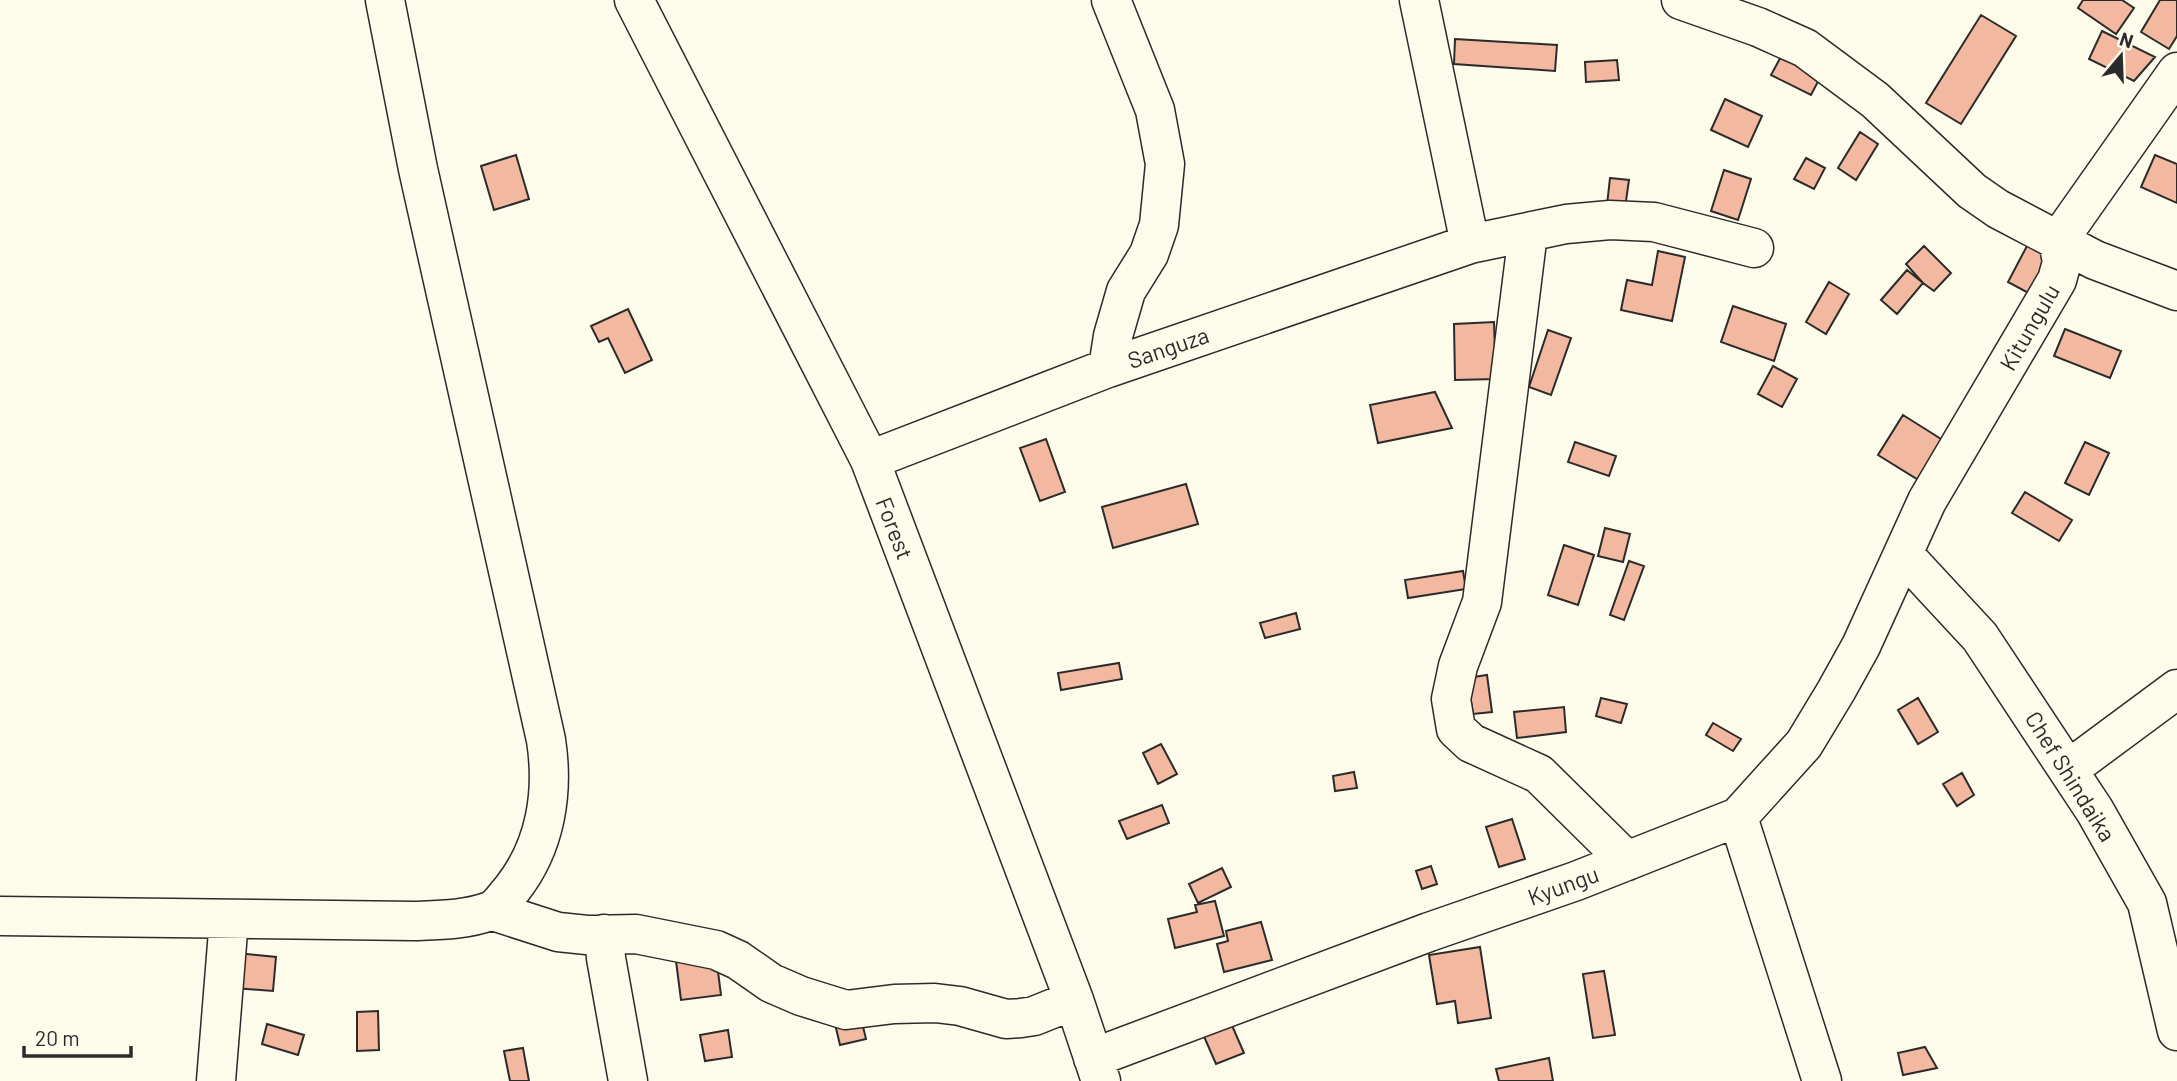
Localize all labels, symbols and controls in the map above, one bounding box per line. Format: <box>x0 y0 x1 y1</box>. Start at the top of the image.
north arrow <box>2086 21 2156 91</box>
text: N <box>2117 27 2136 52</box>
street label: Kitungulu <box>1993 279 2065 375</box>
street label: Sanguza <box>1124 320 1212 374</box>
street label: Forest <box>870 493 920 563</box>
street label: Chef Shindaika <box>2020 706 2122 846</box>
street label: Kyungu <box>1524 859 1602 911</box>
scale bar <box>24 1014 131 1058</box>
text: 20 m <box>35 1025 80 1050</box>

